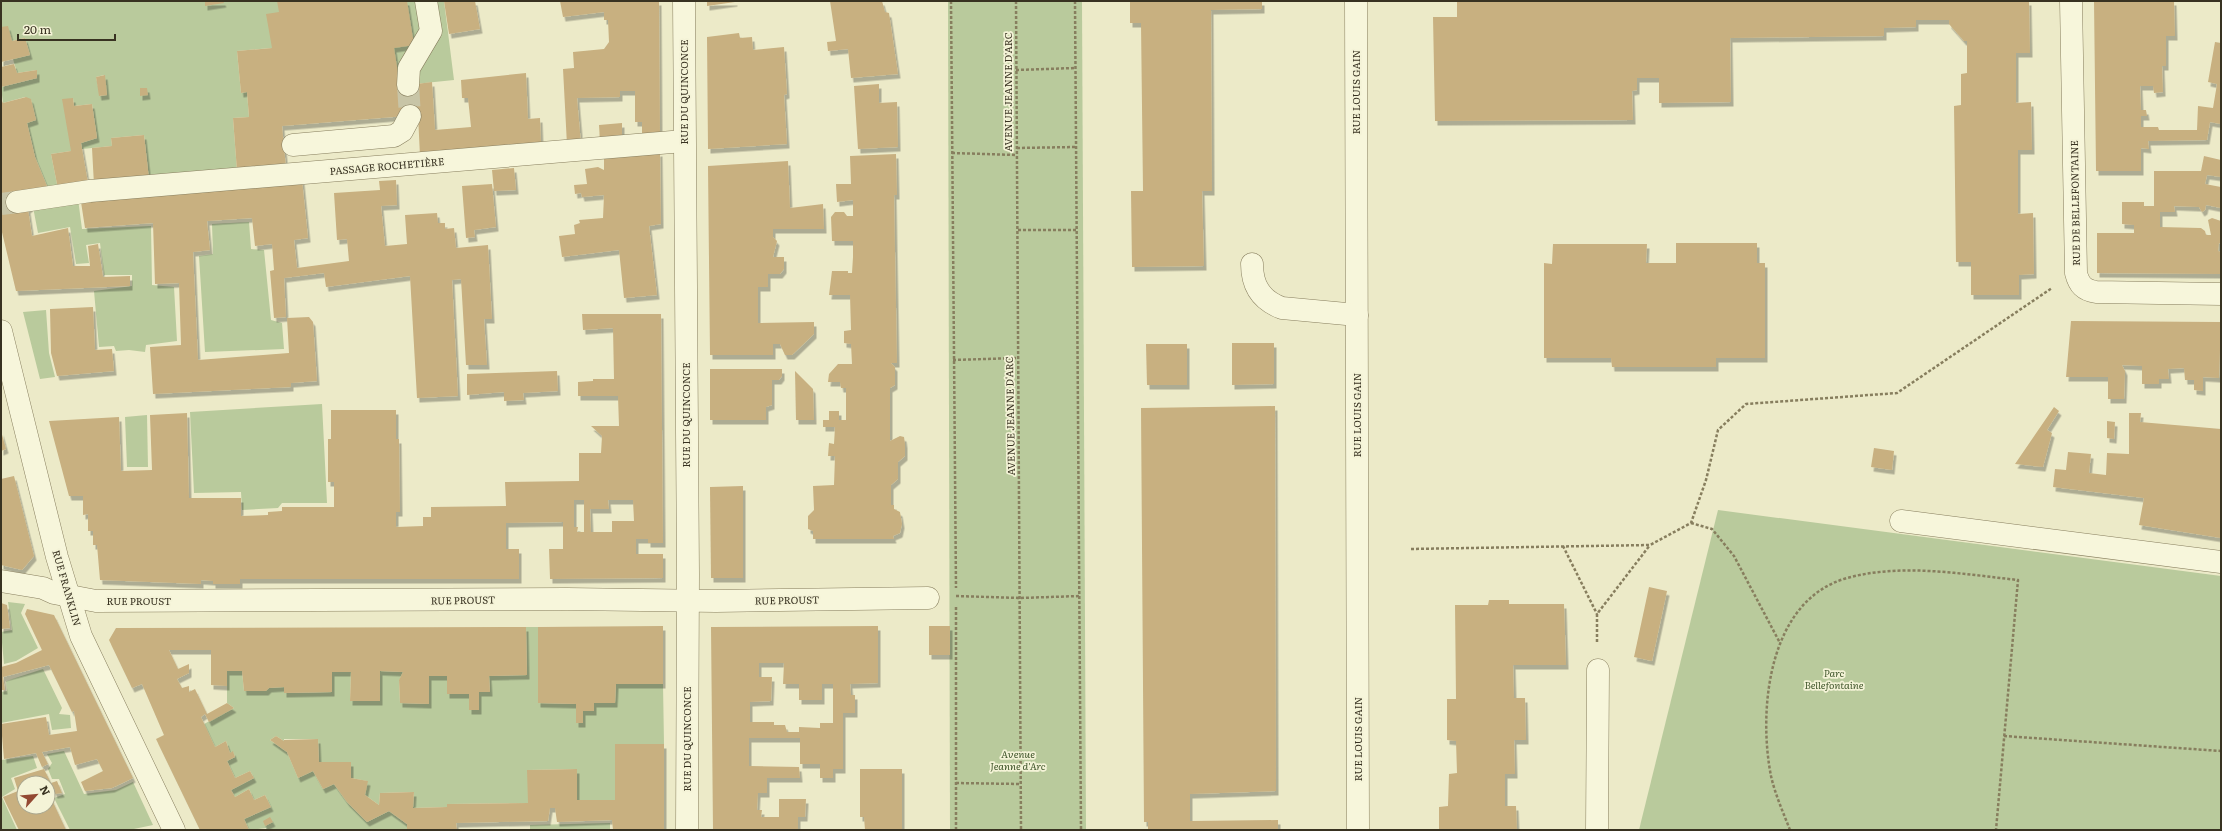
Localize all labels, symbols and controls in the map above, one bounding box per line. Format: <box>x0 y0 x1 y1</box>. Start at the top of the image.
scale bar <box>18 16 115 42</box>
text: 20 m <box>24 20 51 38</box>
street label: AVENUE JEANNE D'ARC <box>1000 32 1015 152</box>
street label: RUE DU QUINCONCE <box>676 39 691 145</box>
street label: RUE LOUIS GAIN <box>1348 50 1363 134</box>
street label: RUE DE BELLEFONTAINE <box>2066 140 2083 266</box>
street label: PASSAGE ROCHETIÈRE <box>329 153 445 178</box>
street label: AVENUE JEANNE D'ARC <box>1001 356 1018 476</box>
street label: RUE DU QUINCONCE <box>678 362 693 468</box>
street label: RUE LOUIS GAIN <box>1349 373 1364 457</box>
street label: RUE FRANKLIN <box>49 548 86 628</box>
street label: RUE PROUST <box>430 591 496 608</box>
street label: RUE PROUST <box>754 591 820 608</box>
street label: RUE PROUST <box>107 593 171 608</box>
park label: Parc Bellefontaine <box>1804 665 1864 692</box>
street label: RUE DU QUINCONCE <box>679 686 694 792</box>
street label: RUE LOUIS GAIN <box>1350 697 1365 781</box>
park label: Avenue Jeanne d'Arc <box>990 746 1046 773</box>
north arrow <box>16 775 56 815</box>
text: N <box>37 782 55 798</box>

